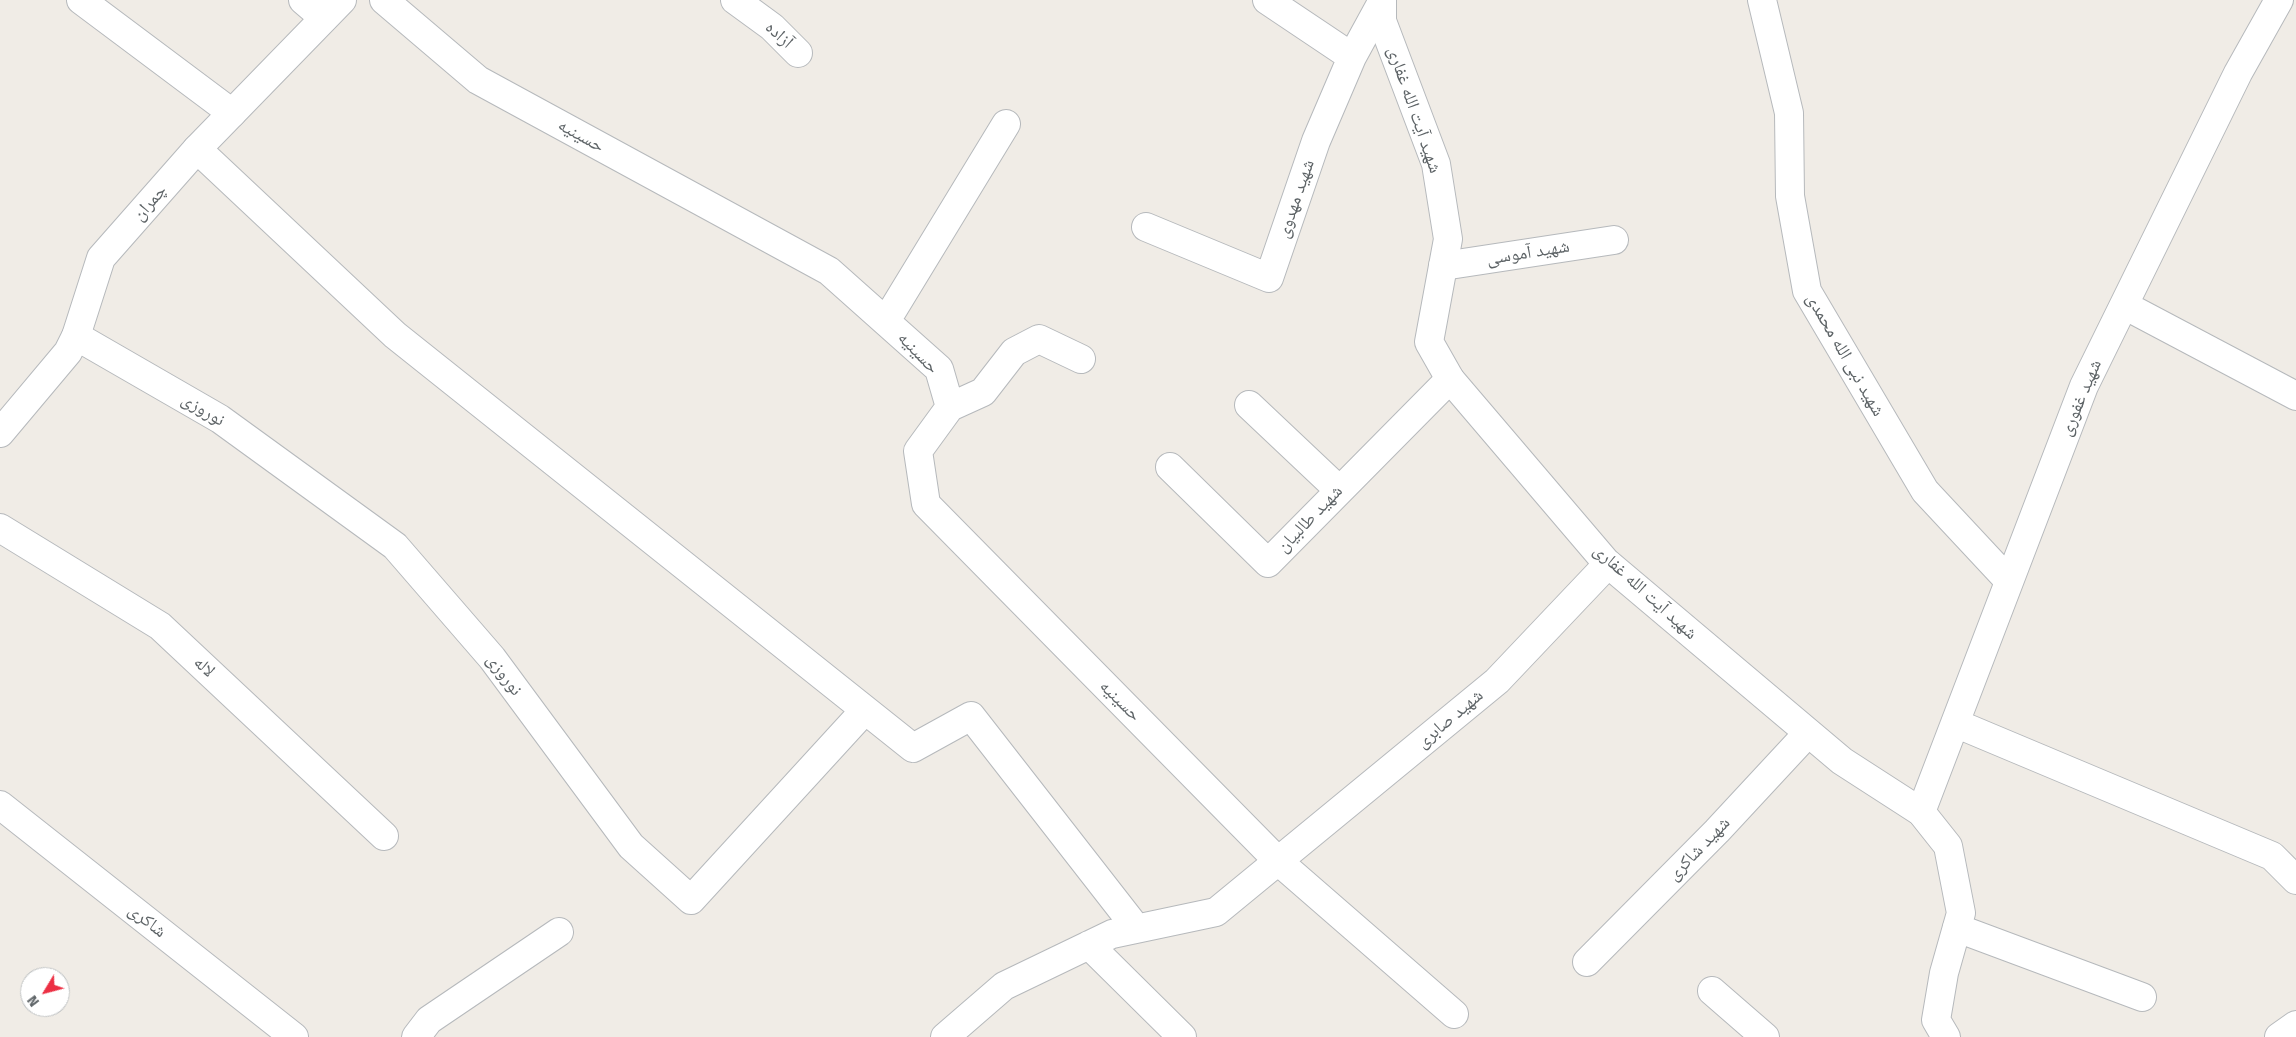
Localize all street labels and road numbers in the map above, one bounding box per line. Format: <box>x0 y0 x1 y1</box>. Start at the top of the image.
street label: آزاده <box>761 17 797 53</box>
street label: شهید آیت الله غفاری <box>1382 44 1446 176</box>
street label: حسینیه <box>554 114 608 158</box>
street label: شهید مهدوی <box>1273 157 1319 241</box>
street label: چمران <box>128 180 172 226</box>
street label: شهید آموسی <box>1485 236 1571 270</box>
street label: شهید نبی الله محمدی <box>1801 290 1889 420</box>
street label: حسینیه <box>893 328 943 378</box>
street label: شهید غفوری <box>2055 356 2107 440</box>
street label: نوروزی <box>177 389 229 431</box>
street label: شهید طالبیان <box>1273 481 1347 557</box>
street label: شهید آیت الله غفاری <box>1589 540 1701 644</box>
street label: نوروزی <box>481 650 527 700</box>
street label: لاله <box>189 652 219 682</box>
street label: حسینیه <box>1095 676 1145 726</box>
street label: شهید صابری <box>1412 685 1488 753</box>
street label: شهید شاکری <box>1663 812 1735 886</box>
street label: شاکری <box>124 899 170 943</box>

